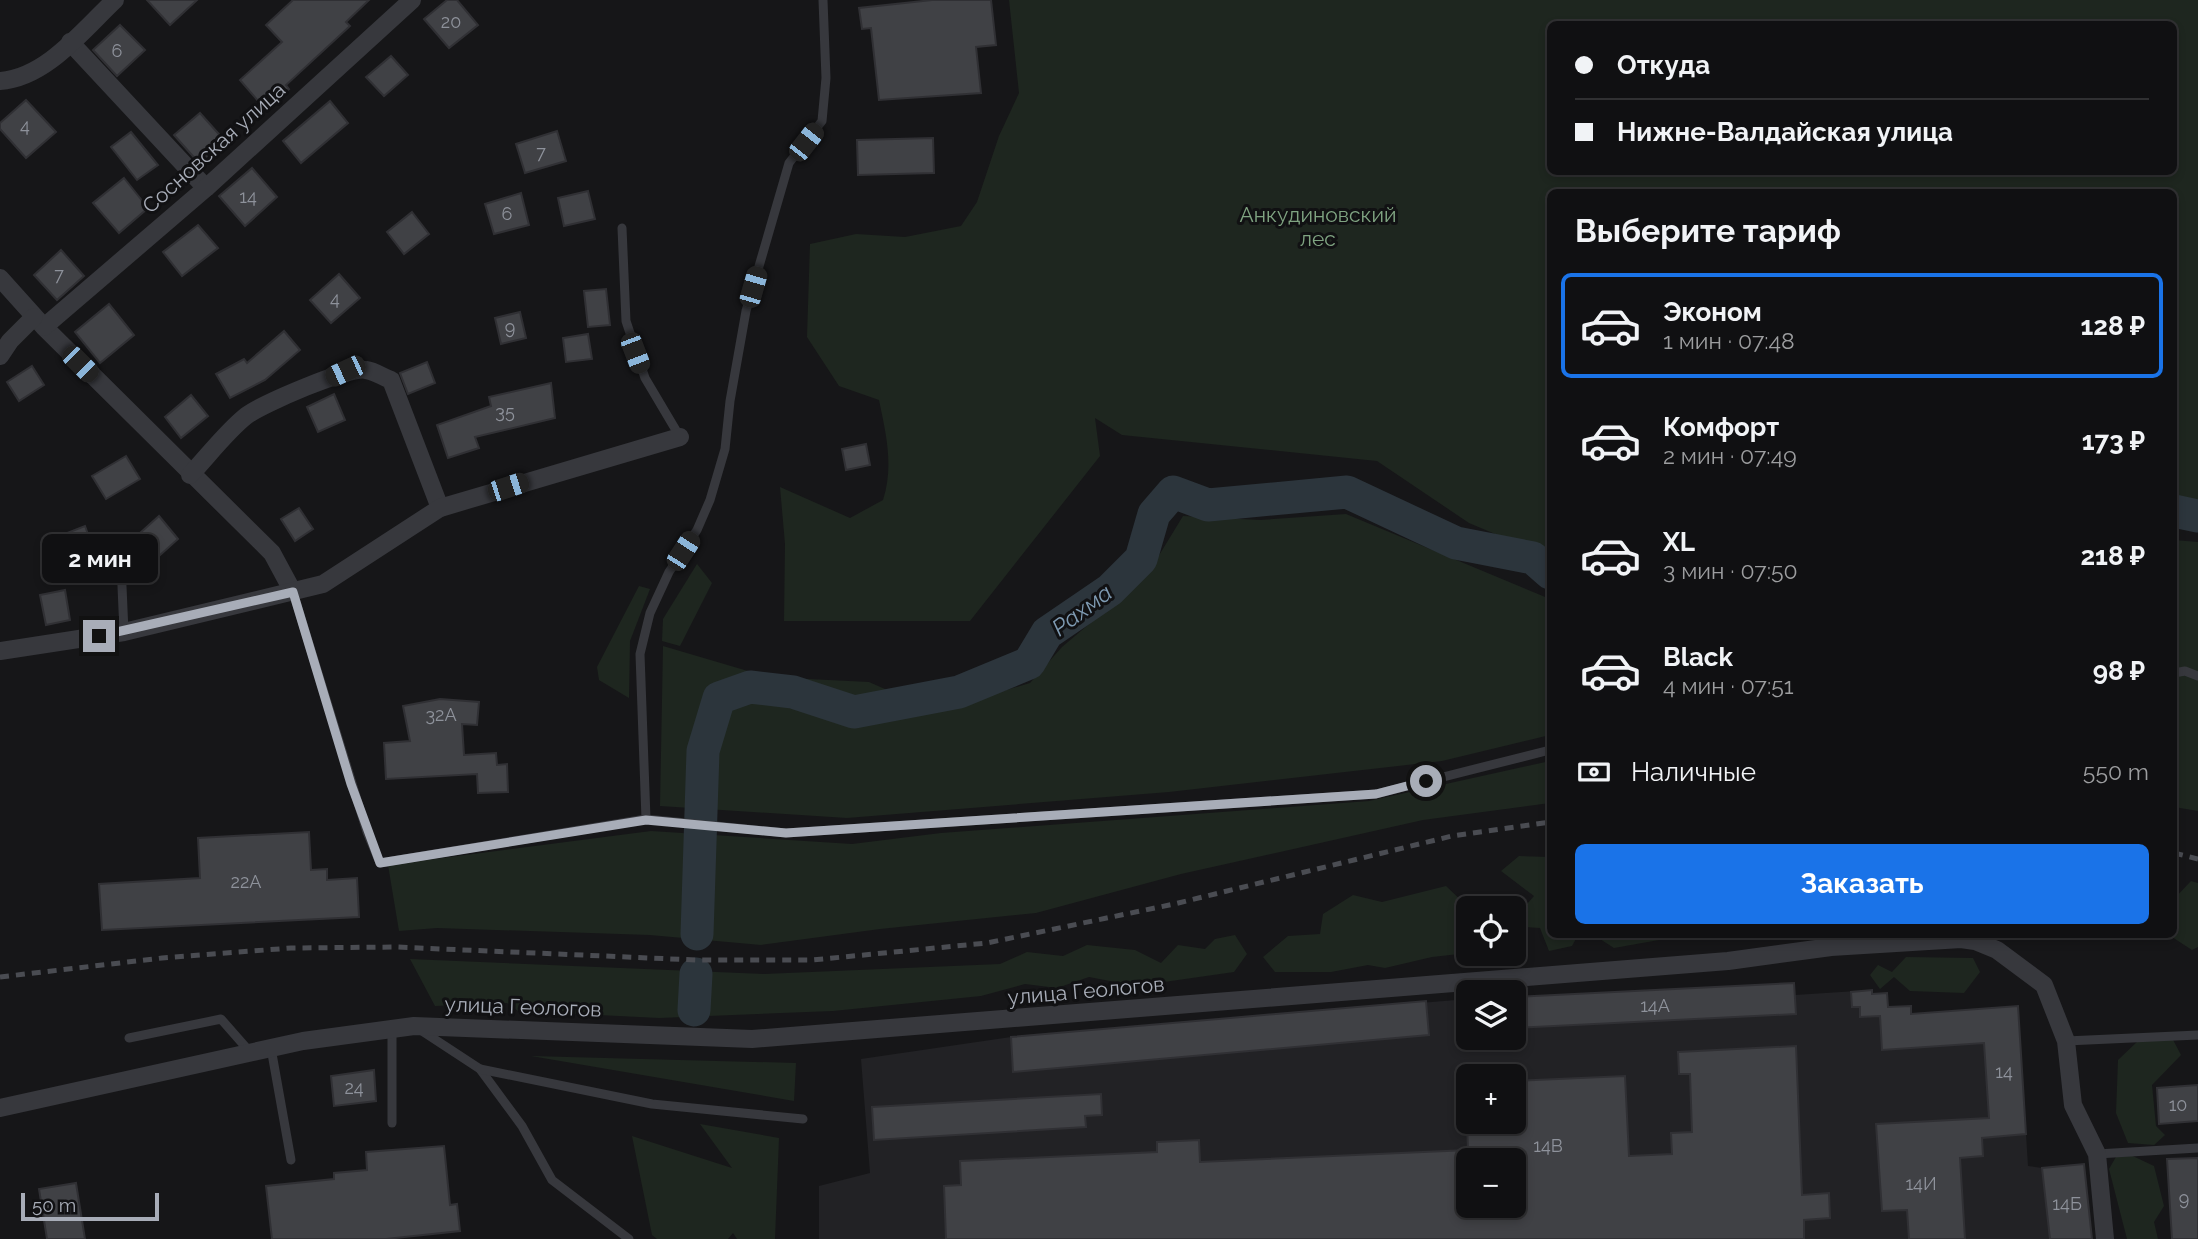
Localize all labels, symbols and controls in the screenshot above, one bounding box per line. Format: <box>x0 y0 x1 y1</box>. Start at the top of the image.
house number: 20 <box>441 11 461 32</box>
house number: 6 <box>112 40 123 61</box>
text: Откуда <box>1617 50 1710 80</box>
street label: Сосновская улица <box>137 77 290 218</box>
house number: 4 <box>20 115 30 136</box>
text: Нижне-Валдайская улица <box>1617 117 1953 147</box>
car <box>785 119 828 165</box>
house number: 7 <box>536 142 546 163</box>
house number: 14 <box>239 186 257 207</box>
park label: Анкудиновский лес <box>1240 202 1396 251</box>
house number: 6 <box>502 203 513 224</box>
text: Выберите тариф <box>1575 212 1841 249</box>
house number: 7 <box>54 264 64 285</box>
car <box>738 264 769 310</box>
house number: 4 <box>330 288 340 309</box>
icon: car <box>1579 294 1642 357</box>
text: Эконом <box>1663 297 1762 327</box>
text: 128 ₽ <box>2080 311 2145 341</box>
house number: 9 <box>505 317 515 338</box>
text: 1 мин · 07:48 <box>1663 327 1795 354</box>
car <box>618 330 653 376</box>
car <box>58 342 103 386</box>
car <box>322 353 369 389</box>
house number: 35 <box>495 401 515 422</box>
icon: car <box>1579 409 1642 472</box>
text: Комфорт <box>1663 412 1779 442</box>
text: 173 ₽ <box>2082 426 2145 456</box>
text: 2 мин · 07:49 <box>1663 442 1797 469</box>
car <box>485 471 532 503</box>
icon: car <box>1579 524 1642 587</box>
text: XL <box>1663 527 1695 557</box>
car <box>663 528 704 574</box>
callout: 2 мин <box>41 534 157 584</box>
text: 218 ₽ <box>2080 541 2145 571</box>
text: 2 мин <box>68 545 132 572</box>
text: 3 мин · 07:50 <box>1663 557 1798 584</box>
water label: Рахма <box>1046 578 1117 641</box>
route end <box>83 620 115 652</box>
icon: car <box>1579 639 1642 702</box>
text: Black <box>1663 642 1733 672</box>
text: 98 ₽ <box>2093 656 2145 686</box>
text: 4 мин · 07:51 <box>1663 672 1794 699</box>
house number: 32А <box>425 704 457 725</box>
icon: cash <box>1575 753 1613 791</box>
text: Наличные <box>1631 757 1756 787</box>
text: 550 m <box>2083 758 2149 785</box>
route start <box>1410 765 1442 797</box>
button: Заказать <box>1575 844 2149 924</box>
house number: 22А <box>231 871 261 892</box>
map controls <box>1456 896 1526 1218</box>
button: locate <box>1456 896 1526 966</box>
street label: улица Геологов <box>1007 971 1165 1010</box>
button: layers <box>1456 980 1526 1050</box>
street label: улица Геологов <box>444 991 602 1022</box>
house number: 14А <box>1640 995 1670 1016</box>
house number: 14 <box>1995 1061 2013 1082</box>
button: + <box>1456 1064 1526 1134</box>
house number: 24 <box>344 1077 364 1098</box>
house number: 10 <box>2169 1094 2187 1115</box>
house number: 14В <box>1533 1135 1563 1156</box>
button: − <box>1456 1148 1526 1218</box>
house number: 14И <box>1905 1173 1937 1194</box>
house number: 9 <box>2179 1188 2189 1209</box>
scale bar <box>21 1190 159 1222</box>
house number: 14Б <box>2052 1193 2082 1214</box>
text: 50 m <box>32 1194 76 1216</box>

